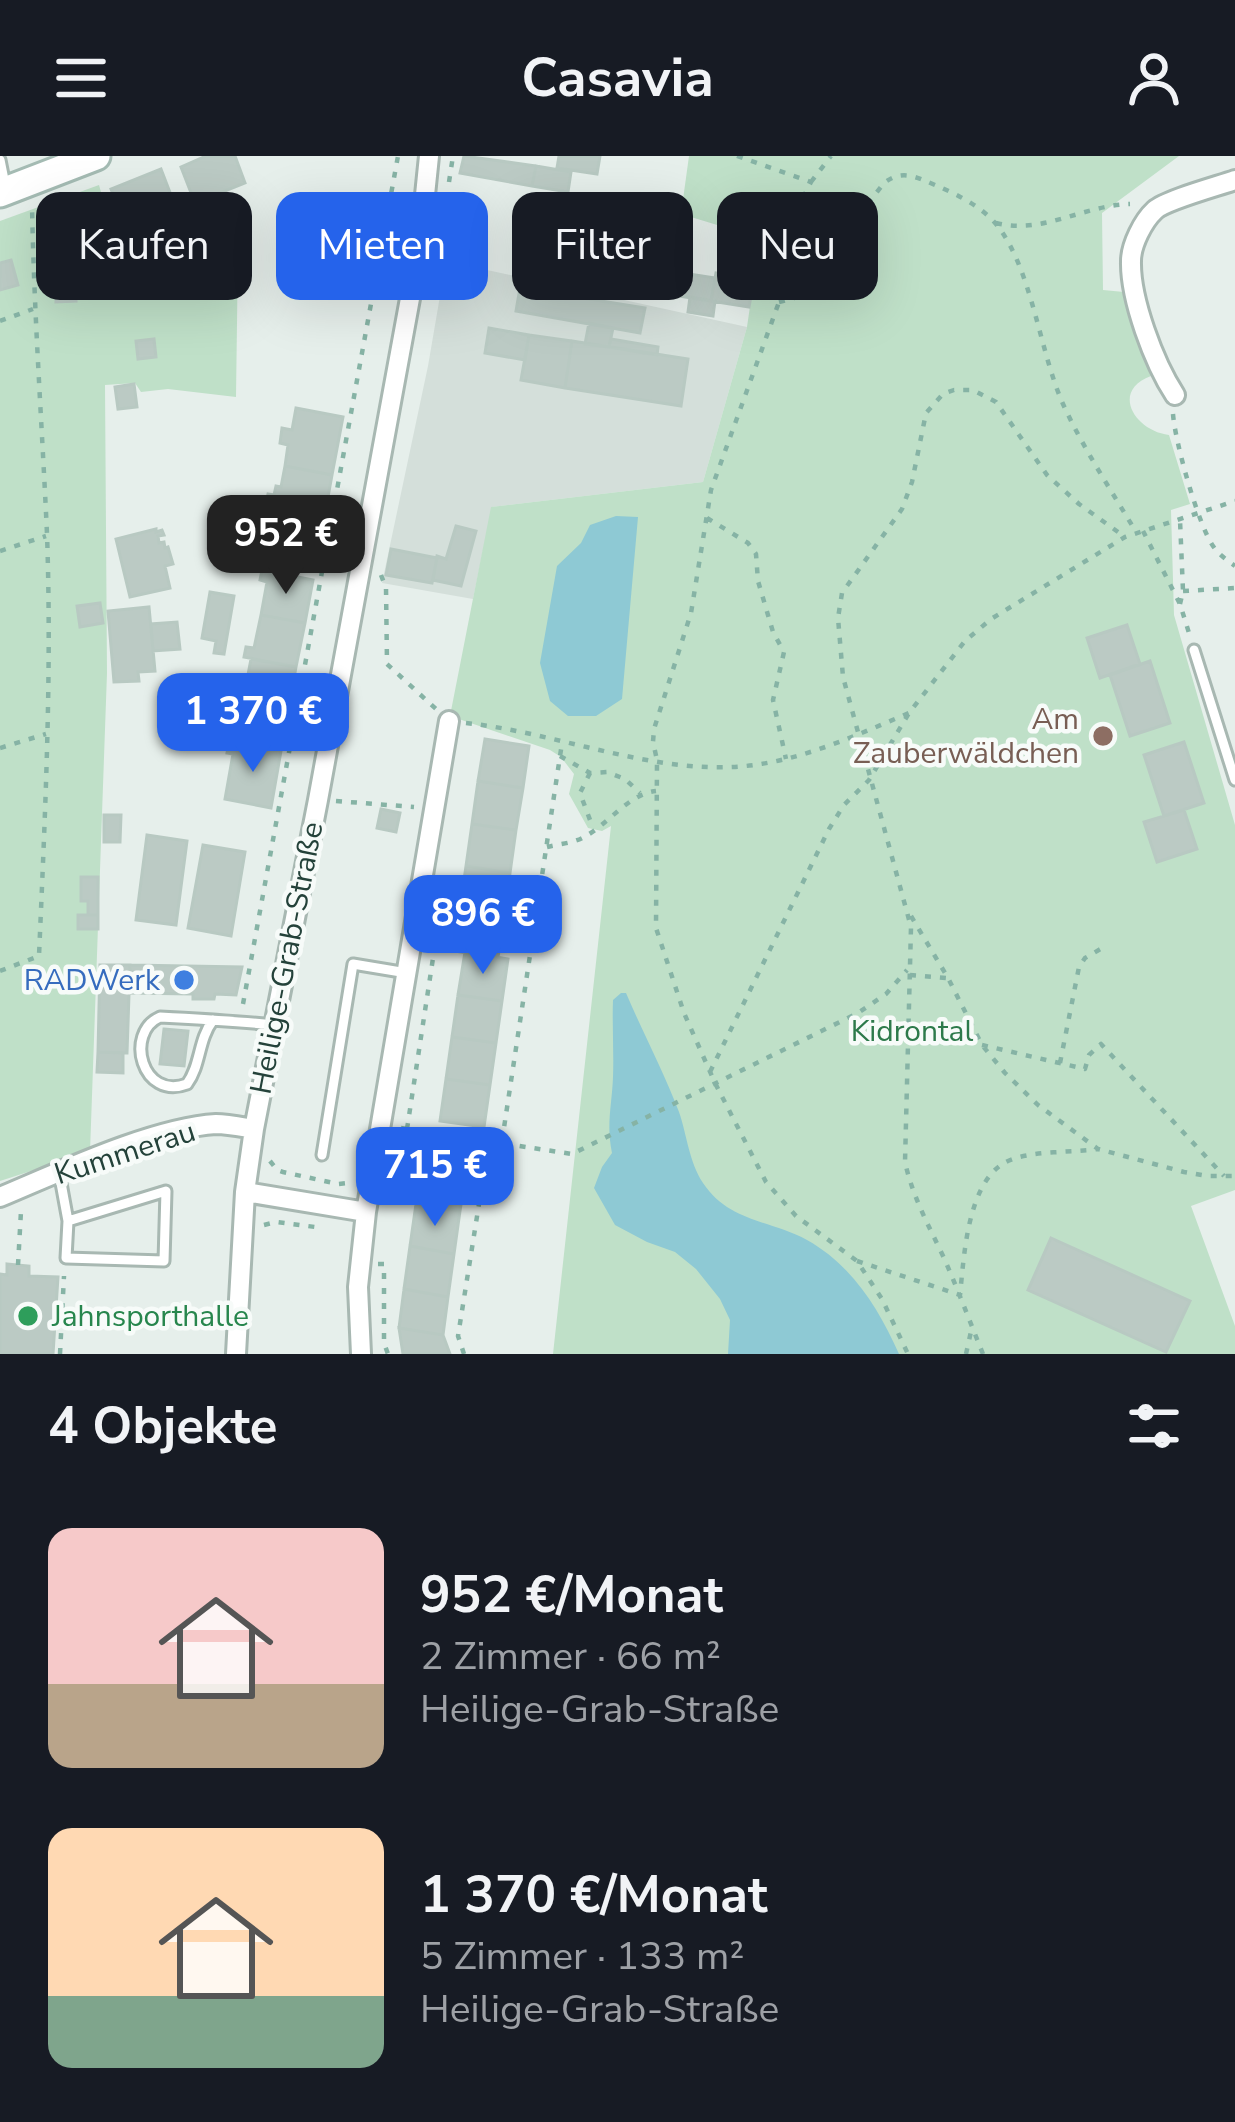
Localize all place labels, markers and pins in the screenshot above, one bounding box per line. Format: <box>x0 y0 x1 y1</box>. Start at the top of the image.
pin: 952 € <box>202 495 370 597</box>
pin: 1 370 € <box>142 673 364 775</box>
place label: Am Zauberwäldchen <box>853 699 1079 774</box>
marker: Am Zauberwäldchen <box>1090 723 1116 749</box>
pin: 896 € <box>399 875 567 977</box>
place label: RADWerk <box>24 960 161 1001</box>
marker: RADWerk <box>171 967 197 993</box>
pin: 715 € <box>351 1127 519 1229</box>
place label: Jahnsporthalle <box>51 1296 249 1337</box>
marker: Jahnsporthalle <box>15 1303 41 1329</box>

